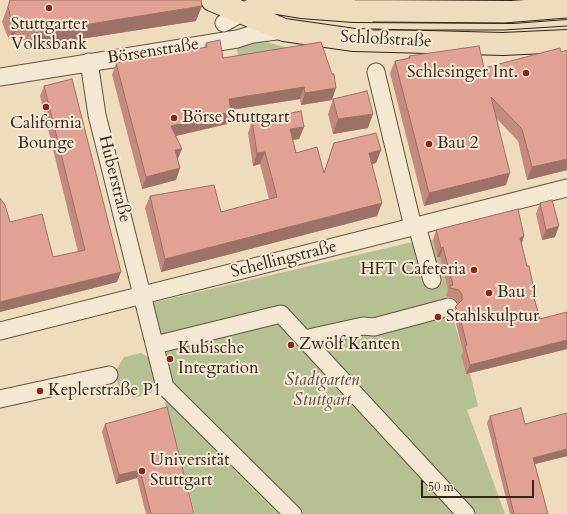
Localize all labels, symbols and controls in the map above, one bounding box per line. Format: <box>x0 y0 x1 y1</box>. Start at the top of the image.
marker: Stuttgarter Volksbank <box>44 3 54 13</box>
place label: Stuttgarter Volksbank <box>11 15 87 55</box>
street label: Schloßstraße <box>340 27 432 53</box>
street label: Börsenstraße <box>106 35 200 69</box>
place label: Schlesinger Int. <box>407 63 518 83</box>
marker: Schlesinger Int. <box>521 68 531 78</box>
marker: California Bounge <box>41 102 51 112</box>
place label: Börse Stuttgart <box>182 108 289 128</box>
marker: Börse Stuttgart <box>169 113 179 123</box>
place label: California Bounge <box>10 114 82 154</box>
street label: Huberstraße <box>93 133 135 225</box>
place label: Bau 2 <box>437 134 479 154</box>
marker: Bau 2 <box>424 139 434 149</box>
street label: Schellingstraße <box>229 237 339 283</box>
place label: HFT Cafeteria <box>360 260 466 280</box>
marker: HFT Cafeteria <box>469 265 479 275</box>
place label: Bau 1 <box>497 283 539 303</box>
marker: Bau 1 <box>484 288 494 298</box>
place label: Stahlskulptur <box>446 307 539 327</box>
marker: Stahlskulptur <box>433 312 443 322</box>
place label: Zwölf Kanten <box>299 335 400 355</box>
place label: Kubische Integration <box>178 339 259 379</box>
marker: Zwölf Kanten <box>286 340 296 350</box>
marker: Kubische Integration <box>165 354 175 364</box>
park label: Stadtgarten Stuttgart <box>285 371 359 411</box>
place label: Keplerstraße P1 <box>48 381 161 401</box>
marker: Keplerstraße P1 <box>35 386 45 396</box>
place label: Universität Stuttgart <box>150 451 230 491</box>
marker: Universität Stuttgart <box>137 466 147 476</box>
scale bar <box>423 472 536 498</box>
text: 50 m <box>428 479 454 495</box>

